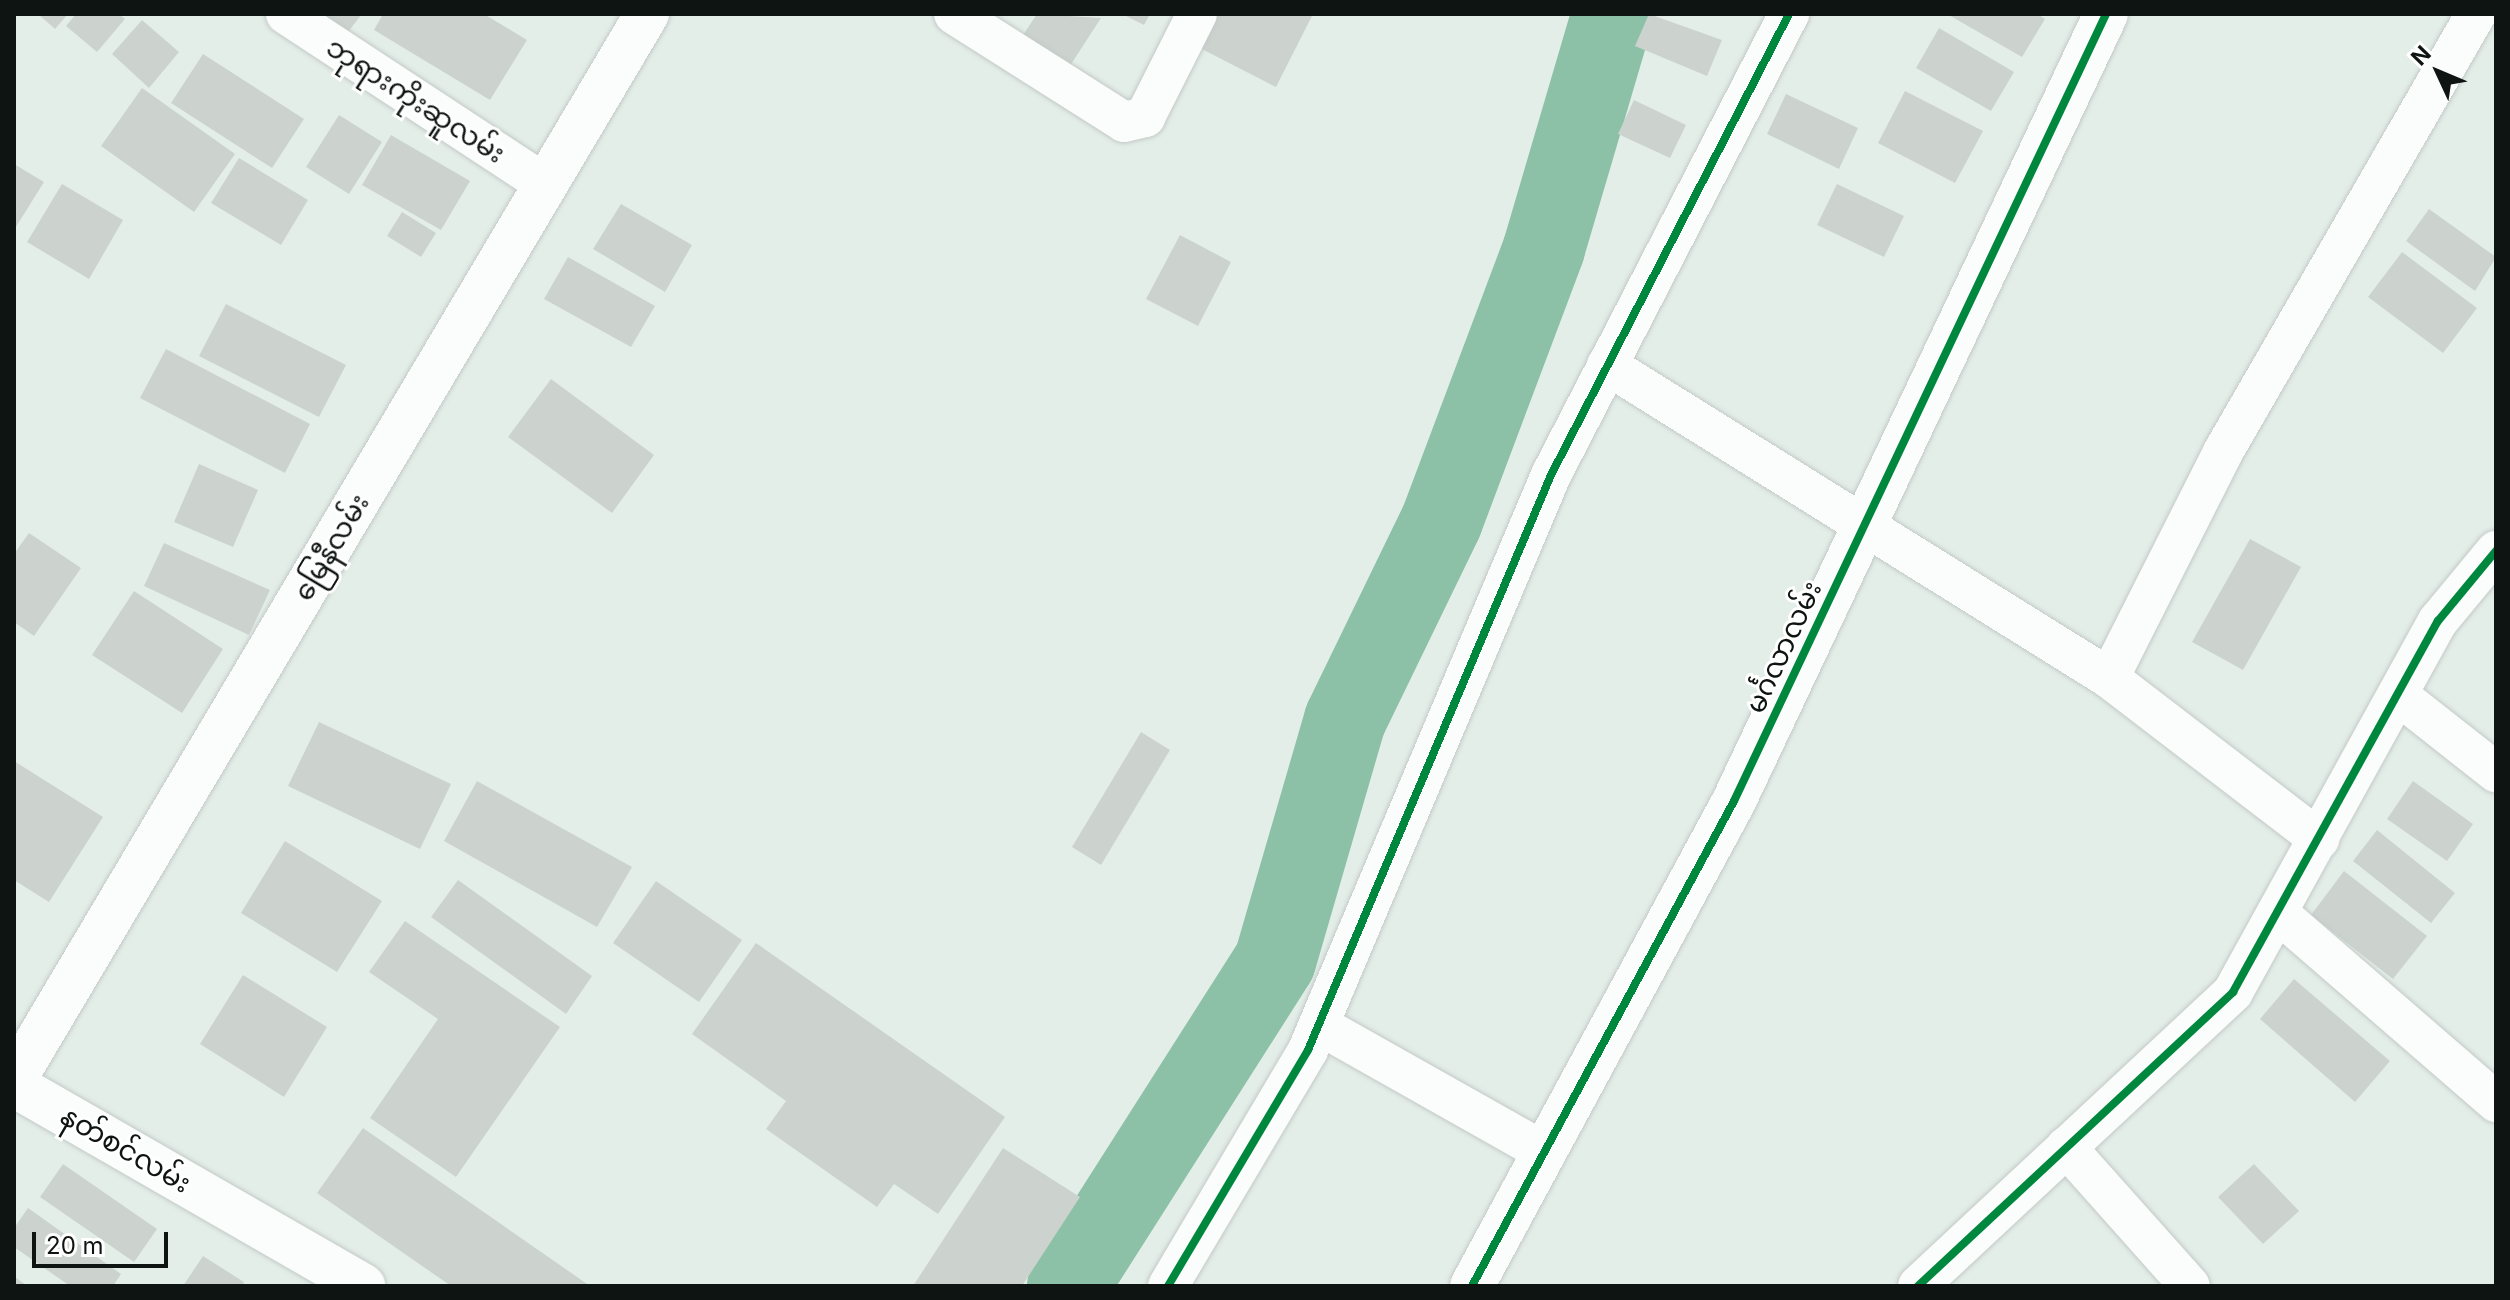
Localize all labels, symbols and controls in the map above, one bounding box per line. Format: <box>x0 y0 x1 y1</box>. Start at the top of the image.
street label: ဘုရားကိုးဆူလမ်း <box>320 30 512 170</box>
north arrow <box>2398 32 2478 112</box>
text: N <box>2406 40 2436 70</box>
street label: မြေနီလမ်း <box>286 487 376 607</box>
street label: မင်္ဂလာလမ်း <box>1738 576 1828 718</box>
street label: နတ်စင်လမ်း <box>55 1098 197 1200</box>
scale bar <box>36 1216 172 1266</box>
text: 20 m <box>46 1231 104 1260</box>

